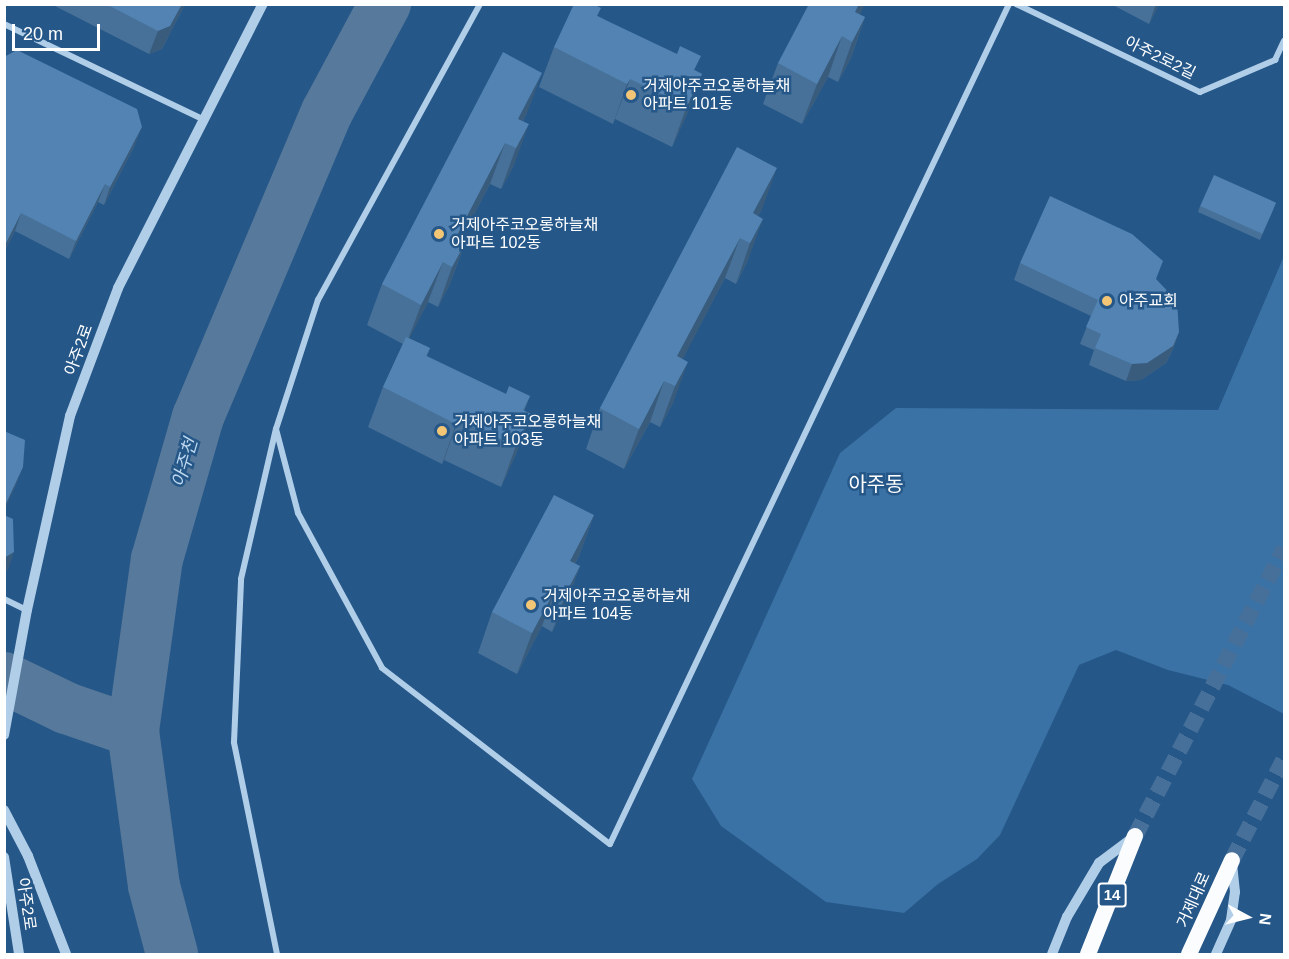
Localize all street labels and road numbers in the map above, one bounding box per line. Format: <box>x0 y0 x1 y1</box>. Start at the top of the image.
street label: 아주2로2길 <box>1121 33 1199 83</box>
street label: 아주2로 <box>61 322 97 378</box>
street label: 거제대로 <box>1173 869 1215 931</box>
street label: 아주2로 <box>13 876 39 932</box>
road number: 14 <box>1097 883 1127 907</box>

